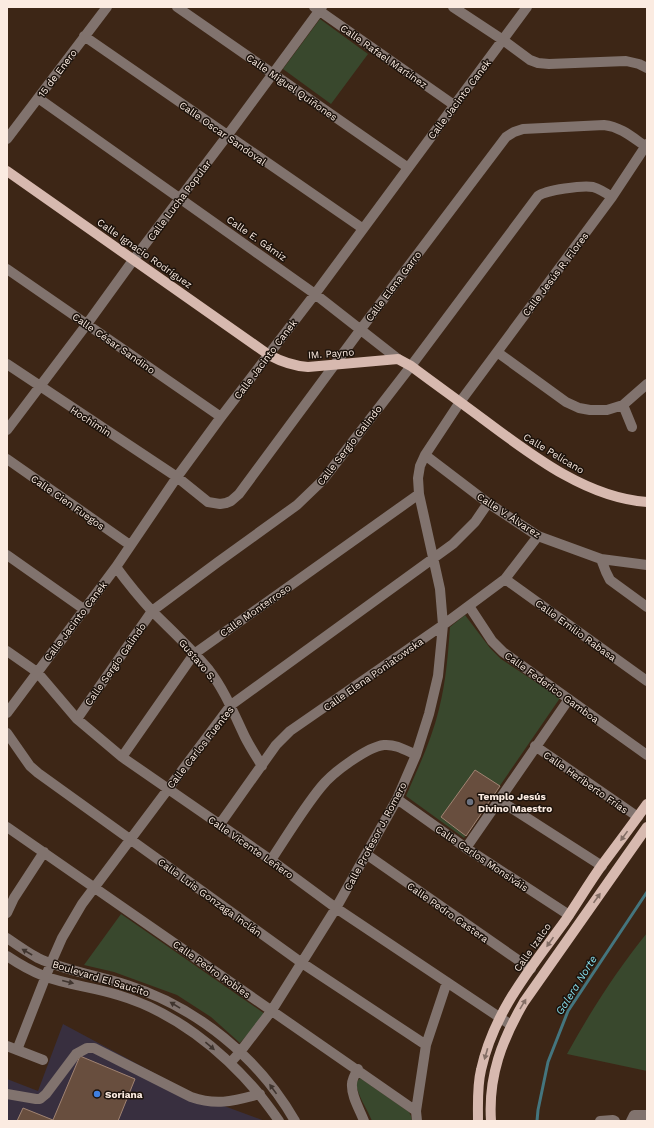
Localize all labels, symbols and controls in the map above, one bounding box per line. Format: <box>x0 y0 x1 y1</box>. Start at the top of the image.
street label: Calle Rafael Martínez <box>338 22 429 91</box>
street label: 15 de Enero <box>36 47 79 99</box>
street label: Calle Miguel Quiñones <box>244 52 339 123</box>
street label: Calle Jacinto Canek <box>426 57 493 141</box>
street label: Calle Oscar Sandoval <box>177 99 268 168</box>
street label: Calle Lucha Popular <box>146 158 213 243</box>
street label: Calle E. Gámiz <box>225 214 289 263</box>
street label: Calle Ignacio Rodríguez <box>95 216 194 290</box>
street label: Calle Jesús R. Flores <box>520 230 590 318</box>
street label: Calle Elena Garro <box>363 249 423 324</box>
street label: Calle César Sandino <box>70 311 157 376</box>
street label: Calle Jacinto Canek <box>232 317 299 401</box>
street label: IM. Payno <box>308 346 355 361</box>
street label: Calle Sergio Galindo <box>315 403 384 487</box>
street label: Hochimin <box>68 404 113 439</box>
street label: Calle Pelícano <box>521 431 586 476</box>
street label: Calle Cien Fuegos <box>29 473 106 532</box>
street label: Calle V. Álvarez <box>475 491 543 540</box>
street label: Calle Jacinto Canek <box>42 579 109 663</box>
street label: Calle Monterroso <box>218 582 293 639</box>
street label: Calle Emilio Rabasa <box>533 598 618 663</box>
street label: Calle Sergio Galindo <box>83 621 148 708</box>
street label: Calle Elena Poniatowska <box>321 636 426 713</box>
street label: Gustavo S. <box>177 637 219 684</box>
street label: Calle Federico Gamboa <box>503 650 601 725</box>
street label: Calle Carlos Fuentes <box>165 704 236 791</box>
street label: Calle Heriberto Frías <box>541 749 630 816</box>
street label: Calle Profesor J. Romero <box>342 780 409 892</box>
place label: Templo Jesús Divino Maestro <box>478 791 552 814</box>
marker: Templo Jesús Divino Maestro <box>465 797 475 807</box>
street label: Calle Vicente Leñero <box>206 814 295 881</box>
street label: Calle Carlos Monsiváis <box>433 823 530 894</box>
one-way arrow <box>620 830 628 841</box>
street label: Calle Luis Gonzaga Inclán <box>156 856 264 939</box>
street label: Calle Pedro Castera <box>405 880 491 945</box>
one-way arrow <box>593 893 601 903</box>
street label: Calle Izalco <box>512 921 553 974</box>
one-way arrow <box>546 937 554 948</box>
street label: Calle Pedro Robles <box>171 939 253 1000</box>
one-way arrow <box>21 948 33 955</box>
water label: Galera Norte <box>553 953 600 1017</box>
street label: Boulevard El Saucito <box>51 958 151 998</box>
one-way arrow <box>62 979 74 985</box>
one-way arrow <box>519 998 526 1010</box>
one-way arrow <box>169 1001 181 1008</box>
one-way arrow <box>205 1042 215 1051</box>
one-way arrow <box>482 1048 488 1061</box>
one-way arrow <box>269 1083 277 1094</box>
marker: Soriana <box>92 1089 102 1099</box>
place label: Soriana <box>105 1089 143 1100</box>

